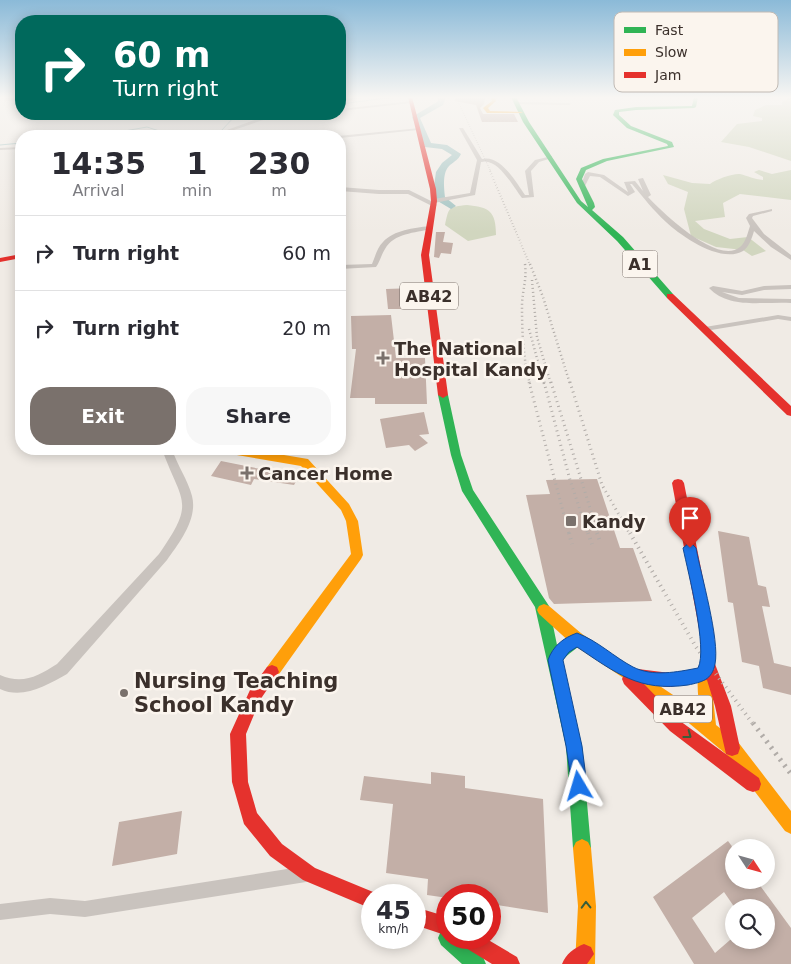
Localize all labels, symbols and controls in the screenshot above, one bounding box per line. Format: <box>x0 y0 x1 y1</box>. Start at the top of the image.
legend <box>614 12 778 92</box>
text: Fast <box>655 22 684 38</box>
icon: right <box>30 35 95 100</box>
text: 60 m <box>113 35 210 75</box>
text: Slow <box>655 44 688 60</box>
text: Jam <box>654 67 681 83</box>
text: Turn right <box>113 76 218 101</box>
text: 14:35 <box>51 146 146 181</box>
text: 1 <box>186 146 207 181</box>
text: 230 <box>248 146 310 181</box>
text: Arrival <box>72 181 124 200</box>
text: min <box>182 181 212 200</box>
text: m <box>271 181 287 200</box>
icon: right <box>30 239 58 267</box>
text: Turn right <box>73 242 179 264</box>
text: 60 m <box>282 242 331 264</box>
road number: A1 <box>622 250 658 278</box>
road number: AB42 <box>400 282 458 310</box>
icon: right <box>30 314 58 342</box>
text: Turn right <box>73 317 179 339</box>
text: 20 m <box>282 317 331 339</box>
place label: The National Hospital Kandy <box>394 338 548 380</box>
marker: The National Hospital Kandy <box>376 351 390 365</box>
button: Exit <box>30 387 176 445</box>
button: Share <box>186 387 331 445</box>
place label: Cancer Home <box>258 463 393 484</box>
marker: Cancer Home <box>240 466 254 480</box>
pin <box>669 497 711 548</box>
icon: arrive <box>676 504 704 532</box>
place label: Kandy <box>582 511 646 532</box>
marker: Kandy <box>564 514 578 528</box>
place label: Nursing Teaching School Kandy <box>134 669 338 717</box>
marker: Nursing Teaching School Kandy <box>118 687 130 699</box>
road number: AB42 <box>654 696 712 722</box>
one-way arrow <box>682 729 692 738</box>
position arrow <box>552 759 604 811</box>
north arrow <box>725 839 775 889</box>
map controls <box>725 839 775 949</box>
speed limit sign: 50 <box>436 884 501 949</box>
text: 45 <box>376 896 411 925</box>
button: search <box>725 899 775 949</box>
one-way arrow <box>581 901 592 909</box>
text: km/h <box>378 922 409 936</box>

